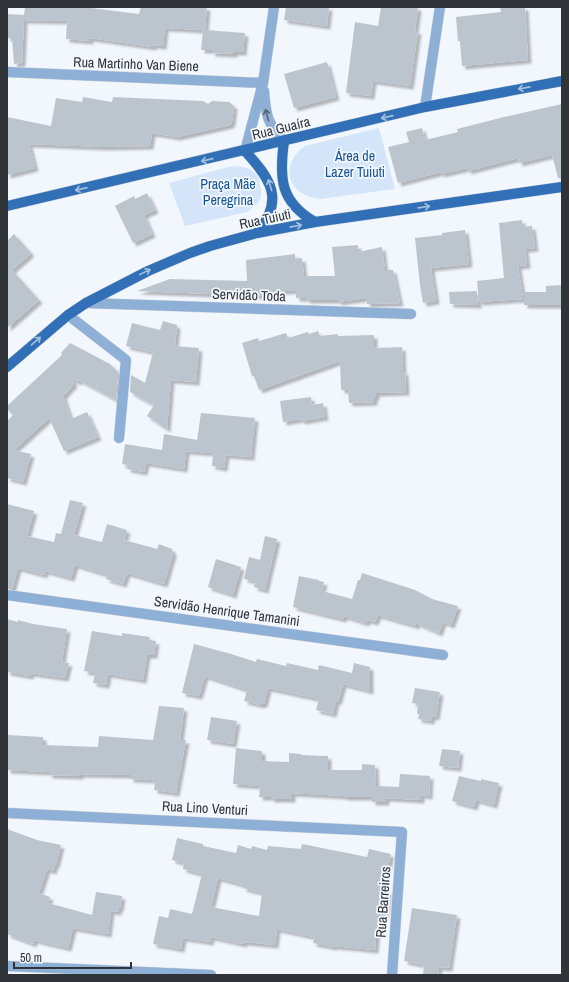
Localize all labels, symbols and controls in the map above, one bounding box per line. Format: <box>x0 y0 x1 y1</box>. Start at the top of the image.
street label: Rua Martinho Van Biene <box>73 53 199 75</box>
one-way arrow <box>518 85 531 93</box>
one-way arrow <box>263 108 270 121</box>
street label: Rua Guaíra <box>250 112 313 144</box>
one-way arrow <box>381 113 394 121</box>
park label: Área de Lazer Tuiuti <box>325 147 385 181</box>
one-way arrow <box>201 156 214 164</box>
park label: Praça Mãe Peregrina <box>200 175 256 209</box>
one-way arrow <box>266 179 273 192</box>
one-way arrow <box>75 186 88 194</box>
one-way arrow <box>417 203 430 211</box>
street label: Rua Tuiuti <box>237 205 293 233</box>
one-way arrow <box>289 222 302 230</box>
one-way arrow <box>139 268 151 275</box>
street label: Servidão Toda <box>212 285 287 305</box>
one-way arrow <box>31 337 41 346</box>
street label: Servidão Henrique Tamanini <box>153 592 301 630</box>
street label: Rua Lino Venturi <box>162 797 248 819</box>
street label: Rua Barreiros <box>372 865 394 938</box>
scale bar <box>14 944 131 970</box>
text: 50 m <box>20 950 42 966</box>

